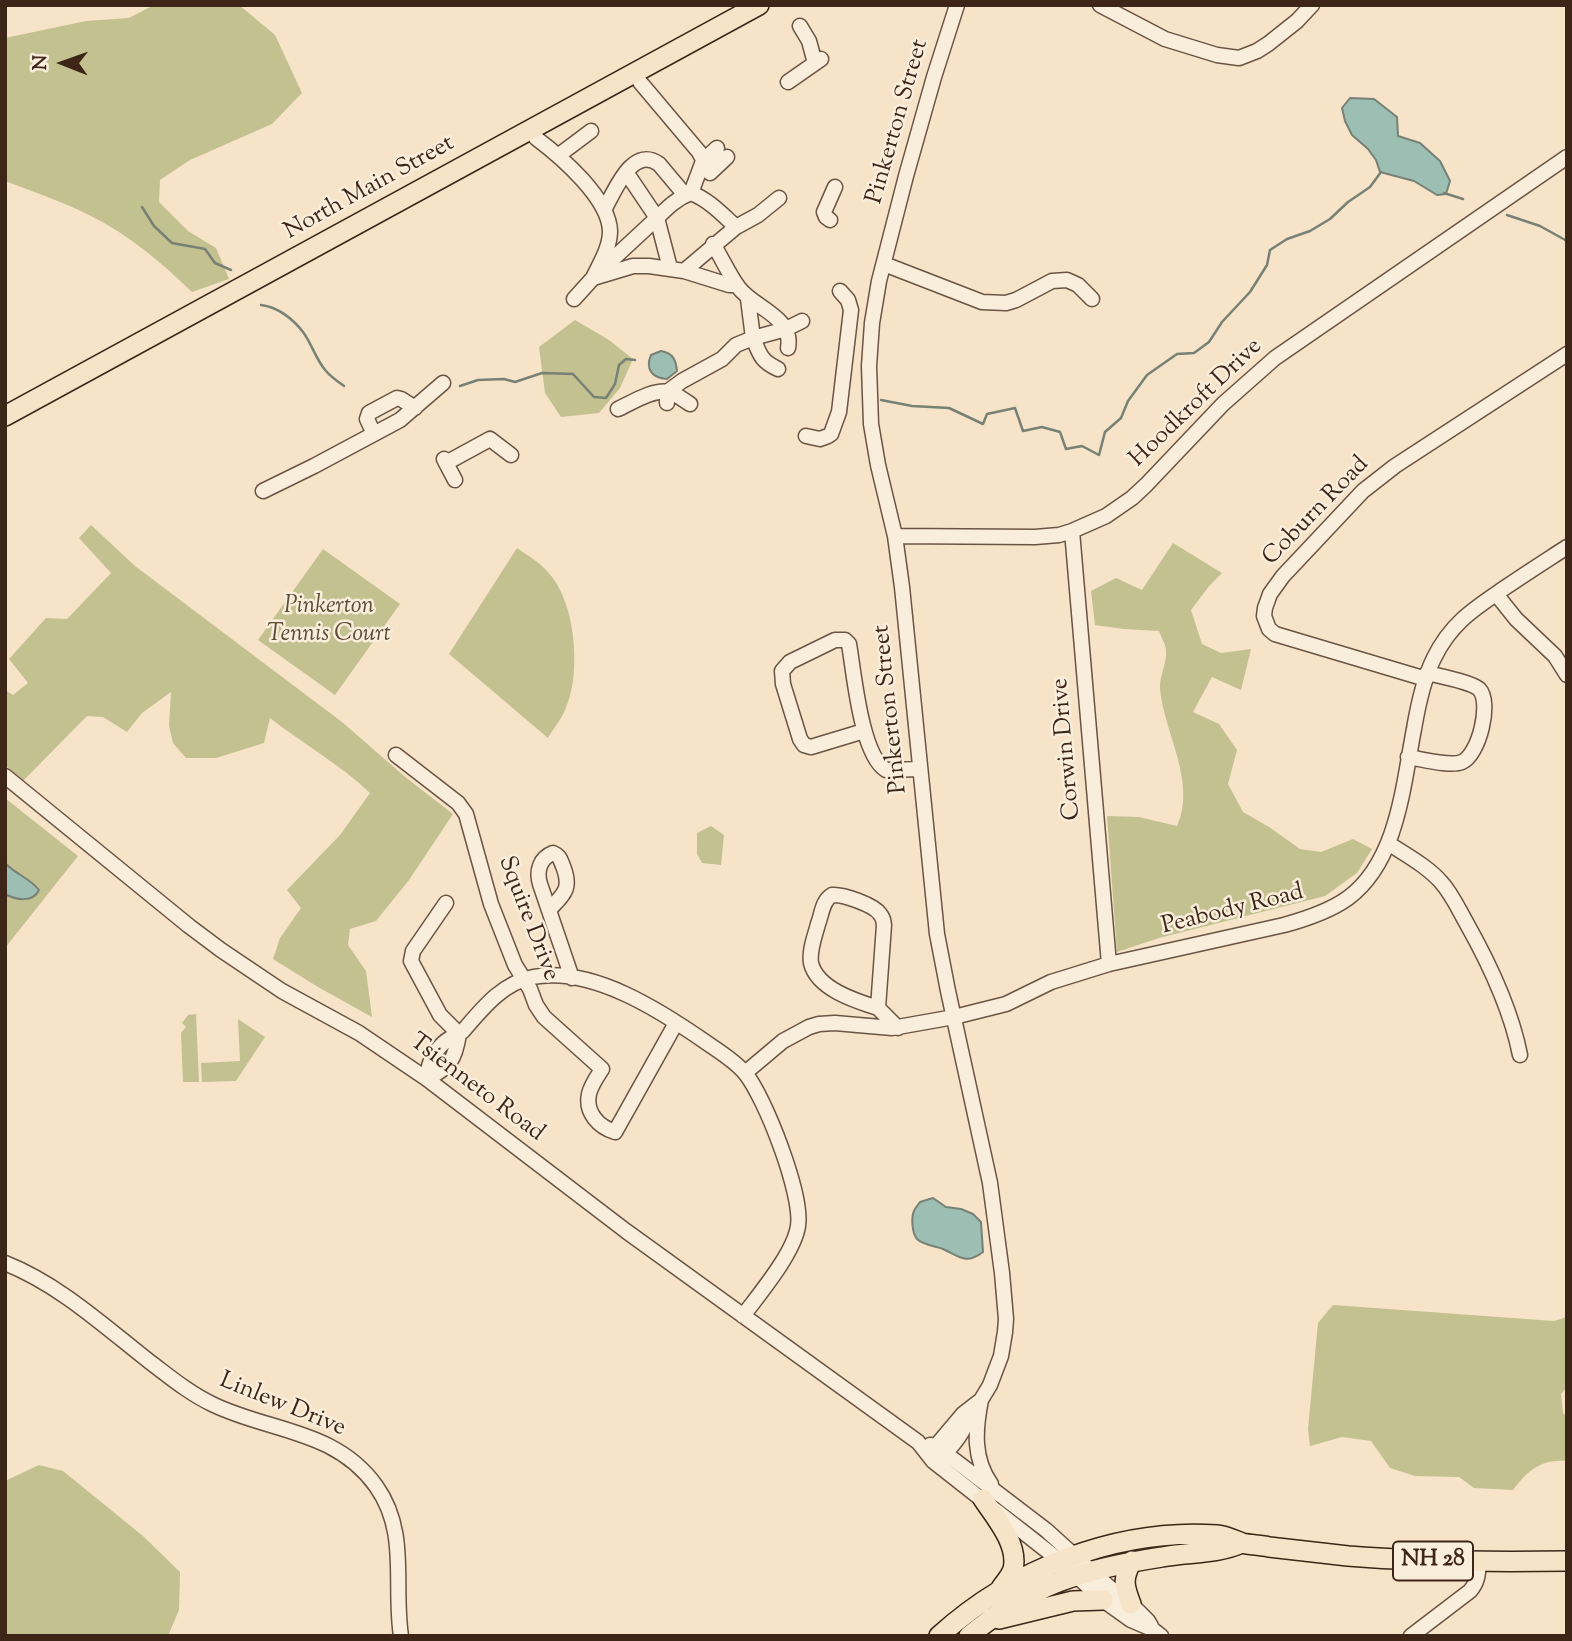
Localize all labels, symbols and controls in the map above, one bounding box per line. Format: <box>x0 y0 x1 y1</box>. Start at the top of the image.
north arrow <box>28 28 98 98</box>
street label: Pinkerton Street <box>862 37 936 207</box>
text: N <box>28 55 55 70</box>
street label: North Main Street <box>280 130 460 248</box>
street label: Hoodkroft Drive <box>1125 334 1269 474</box>
street label: Coburn Road <box>1258 451 1376 573</box>
park label: Pinkerton Tennis Court <box>267 594 391 650</box>
street label: Pinkerton Street <box>869 623 915 795</box>
street label: Corwin Drive <box>1047 677 1089 821</box>
street label: Squire Drive <box>490 853 564 985</box>
street label: Peabody Road <box>1159 879 1307 943</box>
street label: Tsienneto Road <box>403 1029 549 1149</box>
street label: Linlew Drive <box>215 1368 349 1444</box>
road number: NH 28 <box>1393 1542 1473 1580</box>

